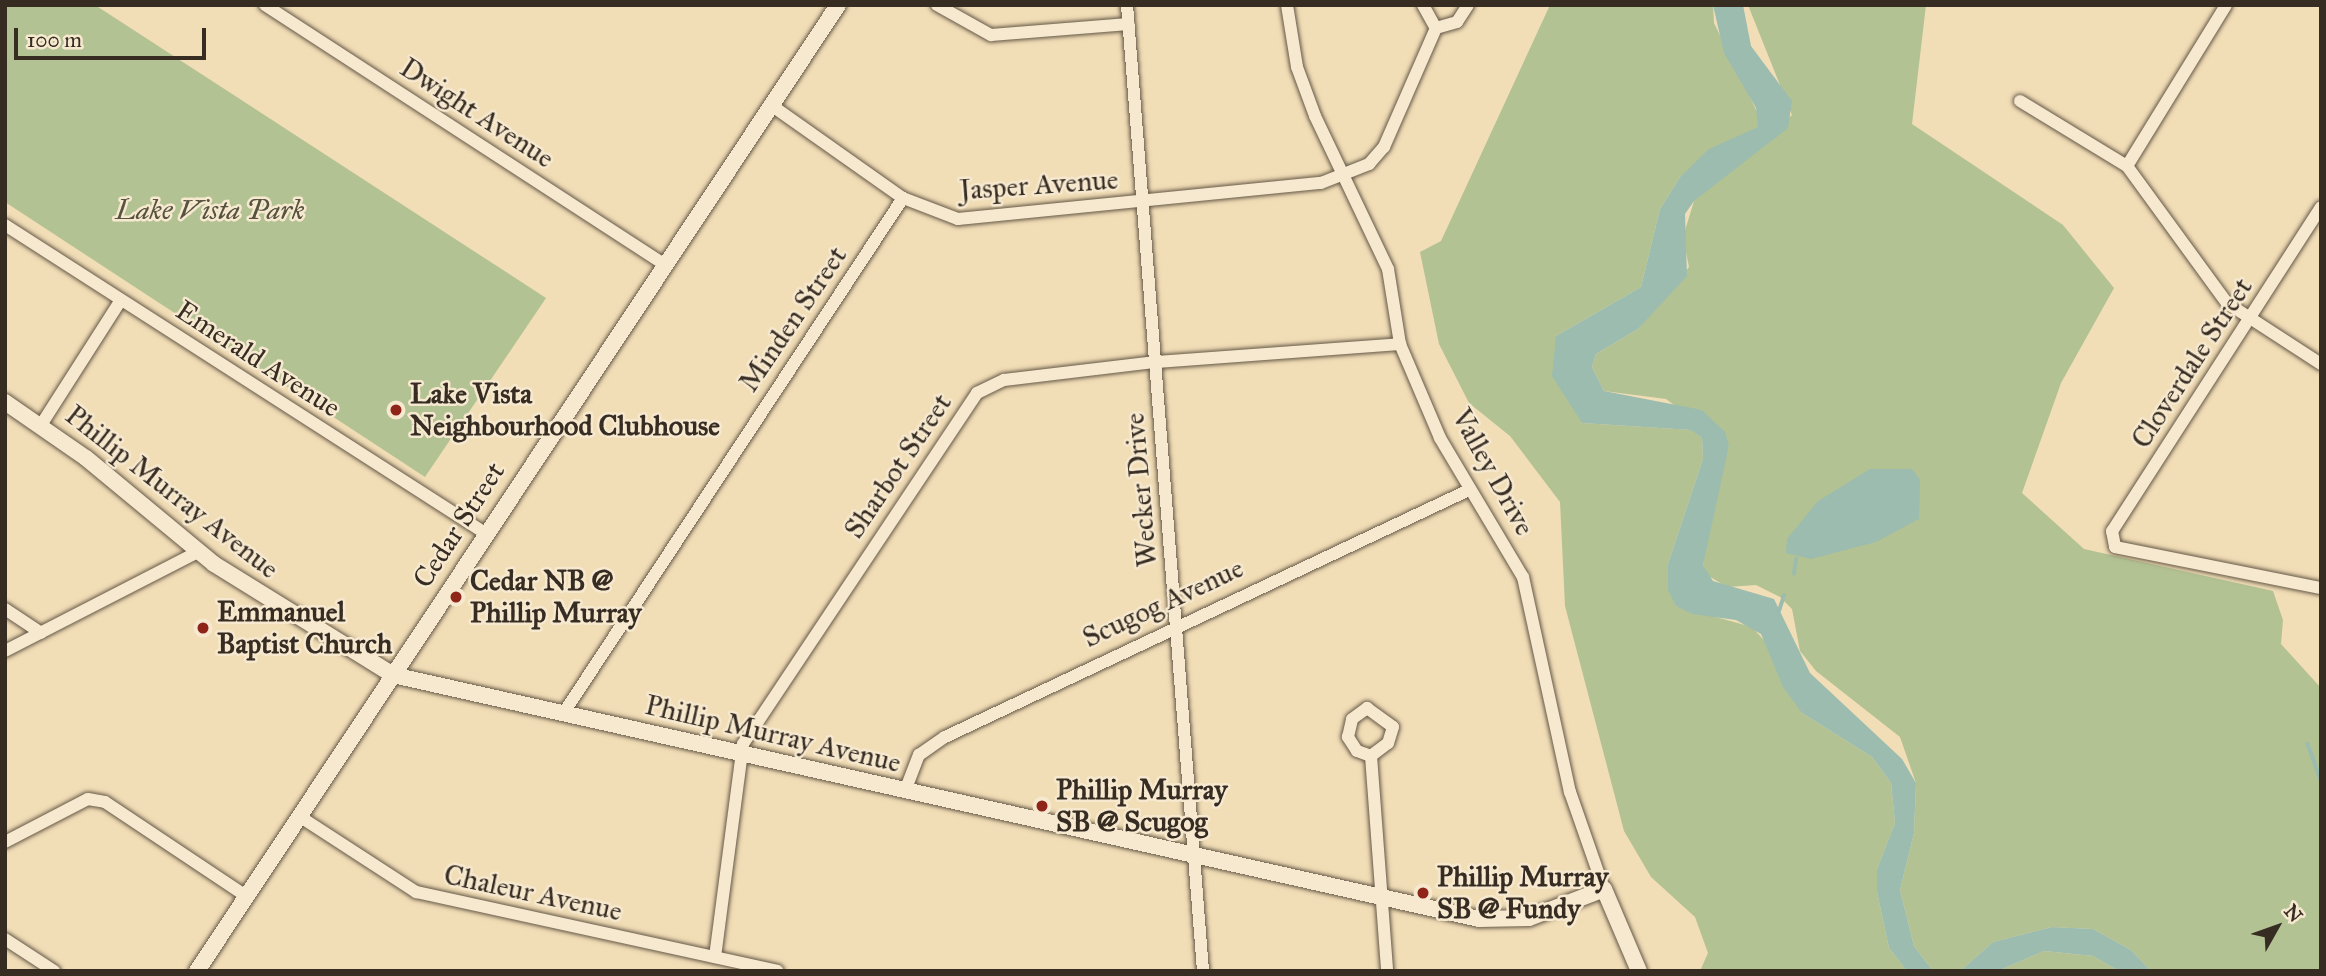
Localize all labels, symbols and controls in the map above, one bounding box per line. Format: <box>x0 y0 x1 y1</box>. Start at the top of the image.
scale bar <box>18 14 210 58</box>
text: 100 m <box>27 27 82 53</box>
street label: Dwight Avenue <box>394 51 560 175</box>
street label: Jasper Avenue <box>959 163 1119 207</box>
park label: Lake Vista Park <box>116 193 304 227</box>
street label: Minden Street <box>732 240 854 398</box>
street label: Cloverdale Street <box>2124 271 2260 455</box>
street label: Emerald Avenue <box>170 293 346 425</box>
place label: Lake Vista Neighbourhood Clubhouse <box>410 377 720 443</box>
street label: Sharbot Street <box>837 387 959 545</box>
street label: Phillip Murray Avenue <box>59 398 285 586</box>
marker: Lake Vista Neighbourhood Clubhouse <box>388 402 404 418</box>
street label: Valley Drive <box>1444 403 1542 541</box>
street label: Wecker Drive <box>1118 412 1164 568</box>
street label: Cedar Street <box>406 456 512 594</box>
street label: Scugog Avenue <box>1077 551 1249 655</box>
place label: Cedar NB @ Phillip Murray <box>470 564 641 630</box>
marker: Cedar NB @ Phillip Murray <box>448 589 464 605</box>
place label: Emmanuel Baptist Church <box>217 595 392 661</box>
marker: Emmanuel Baptist Church <box>195 620 211 636</box>
street label: Phillip Murray Avenue <box>642 688 904 780</box>
place label: Phillip Murray SB @ Scugog <box>1056 773 1227 839</box>
marker: Phillip Murray SB @ Scugog <box>1034 798 1050 814</box>
street label: Chaleur Avenue <box>441 858 625 928</box>
place label: Phillip Murray SB @ Fundy <box>1437 860 1608 926</box>
marker: Phillip Murray SB @ Fundy <box>1415 885 1431 901</box>
north arrow <box>2242 892 2312 962</box>
text: N <box>2279 900 2307 927</box>

